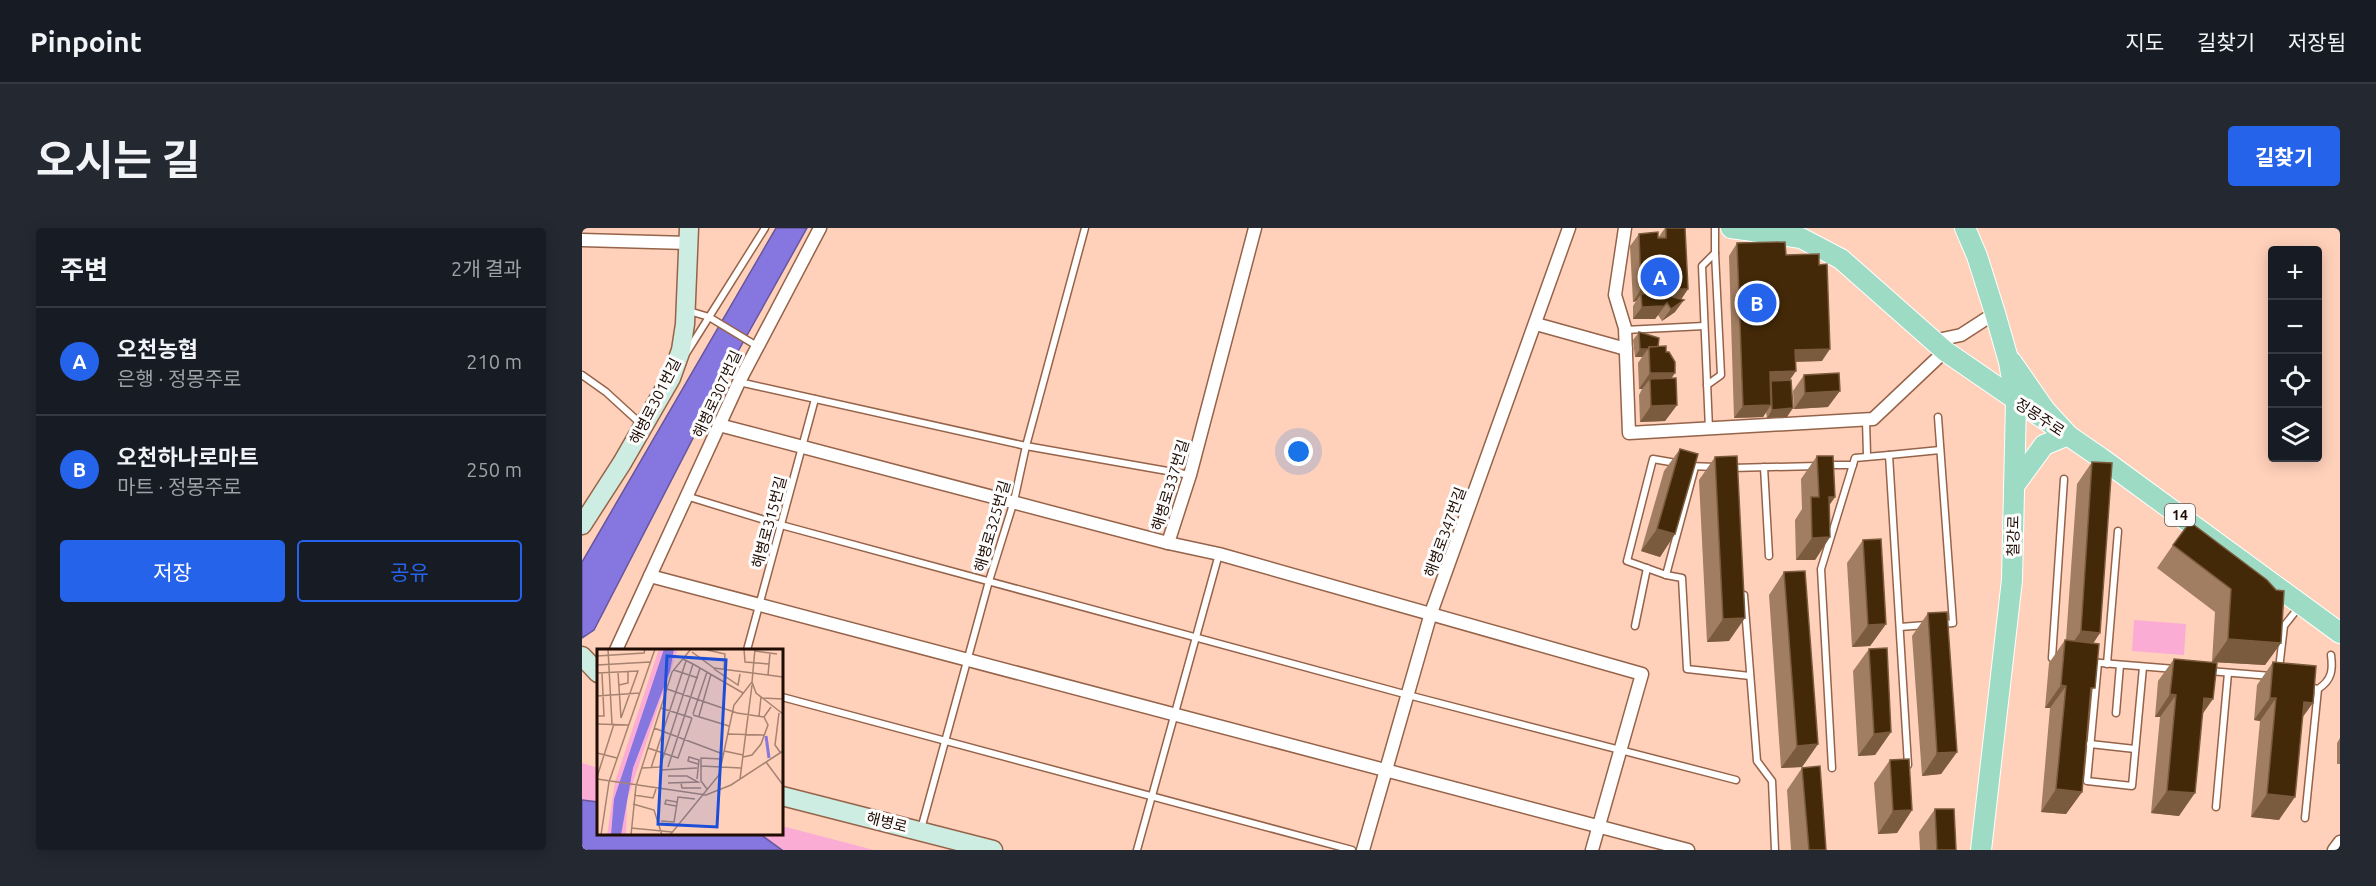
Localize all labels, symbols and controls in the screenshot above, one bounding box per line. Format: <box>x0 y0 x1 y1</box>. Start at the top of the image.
text: Pinpoint <box>30 26 142 57</box>
text: 지도 <box>2125 30 2164 54</box>
text: 길찾기 <box>2197 30 2255 54</box>
text: 저장됨 <box>2288 30 2346 54</box>
button: 길찾기 <box>2228 126 2340 186</box>
text: 오시는 길 <box>36 136 201 183</box>
map controls <box>2268 246 2322 462</box>
button: + <box>2268 246 2322 300</box>
pin: A <box>1640 254 1680 300</box>
text: 주변 <box>60 255 108 284</box>
text: 2개 결과 <box>451 257 522 280</box>
pin: B <box>1738 280 1776 326</box>
button: − <box>2268 300 2322 354</box>
text: 오천농협 <box>117 336 198 361</box>
street label: 해병로307번길 <box>689 348 745 440</box>
text: A <box>72 350 87 373</box>
text: 210 m <box>466 350 522 373</box>
button: locate <box>2268 354 2322 408</box>
street label: 해병로301번길 <box>626 355 684 447</box>
text: 은행 · 정몽주로 <box>117 367 241 390</box>
street label: 정몽주로 <box>2012 395 2068 439</box>
button: layers <box>2268 408 2322 462</box>
street label: 해병로337번길 <box>1148 437 1192 533</box>
your location <box>1284 437 1313 466</box>
text: 오천하나로마트 <box>117 444 259 469</box>
text: B <box>73 458 86 481</box>
text: 250 m <box>466 458 522 481</box>
street label: 해병로315번길 <box>749 474 789 570</box>
text: 마트 · 정몽주로 <box>117 475 241 498</box>
street label: 해병로325번길 <box>971 478 1013 574</box>
street label: 해병로347번길 <box>1421 485 1469 579</box>
road number: 14 <box>2165 504 2195 526</box>
street label: 철강로 <box>2004 515 2022 557</box>
button: 저장 <box>60 540 285 602</box>
button: 공유 <box>297 540 522 602</box>
inset map <box>597 649 783 835</box>
street label: 해병로 <box>865 809 909 835</box>

